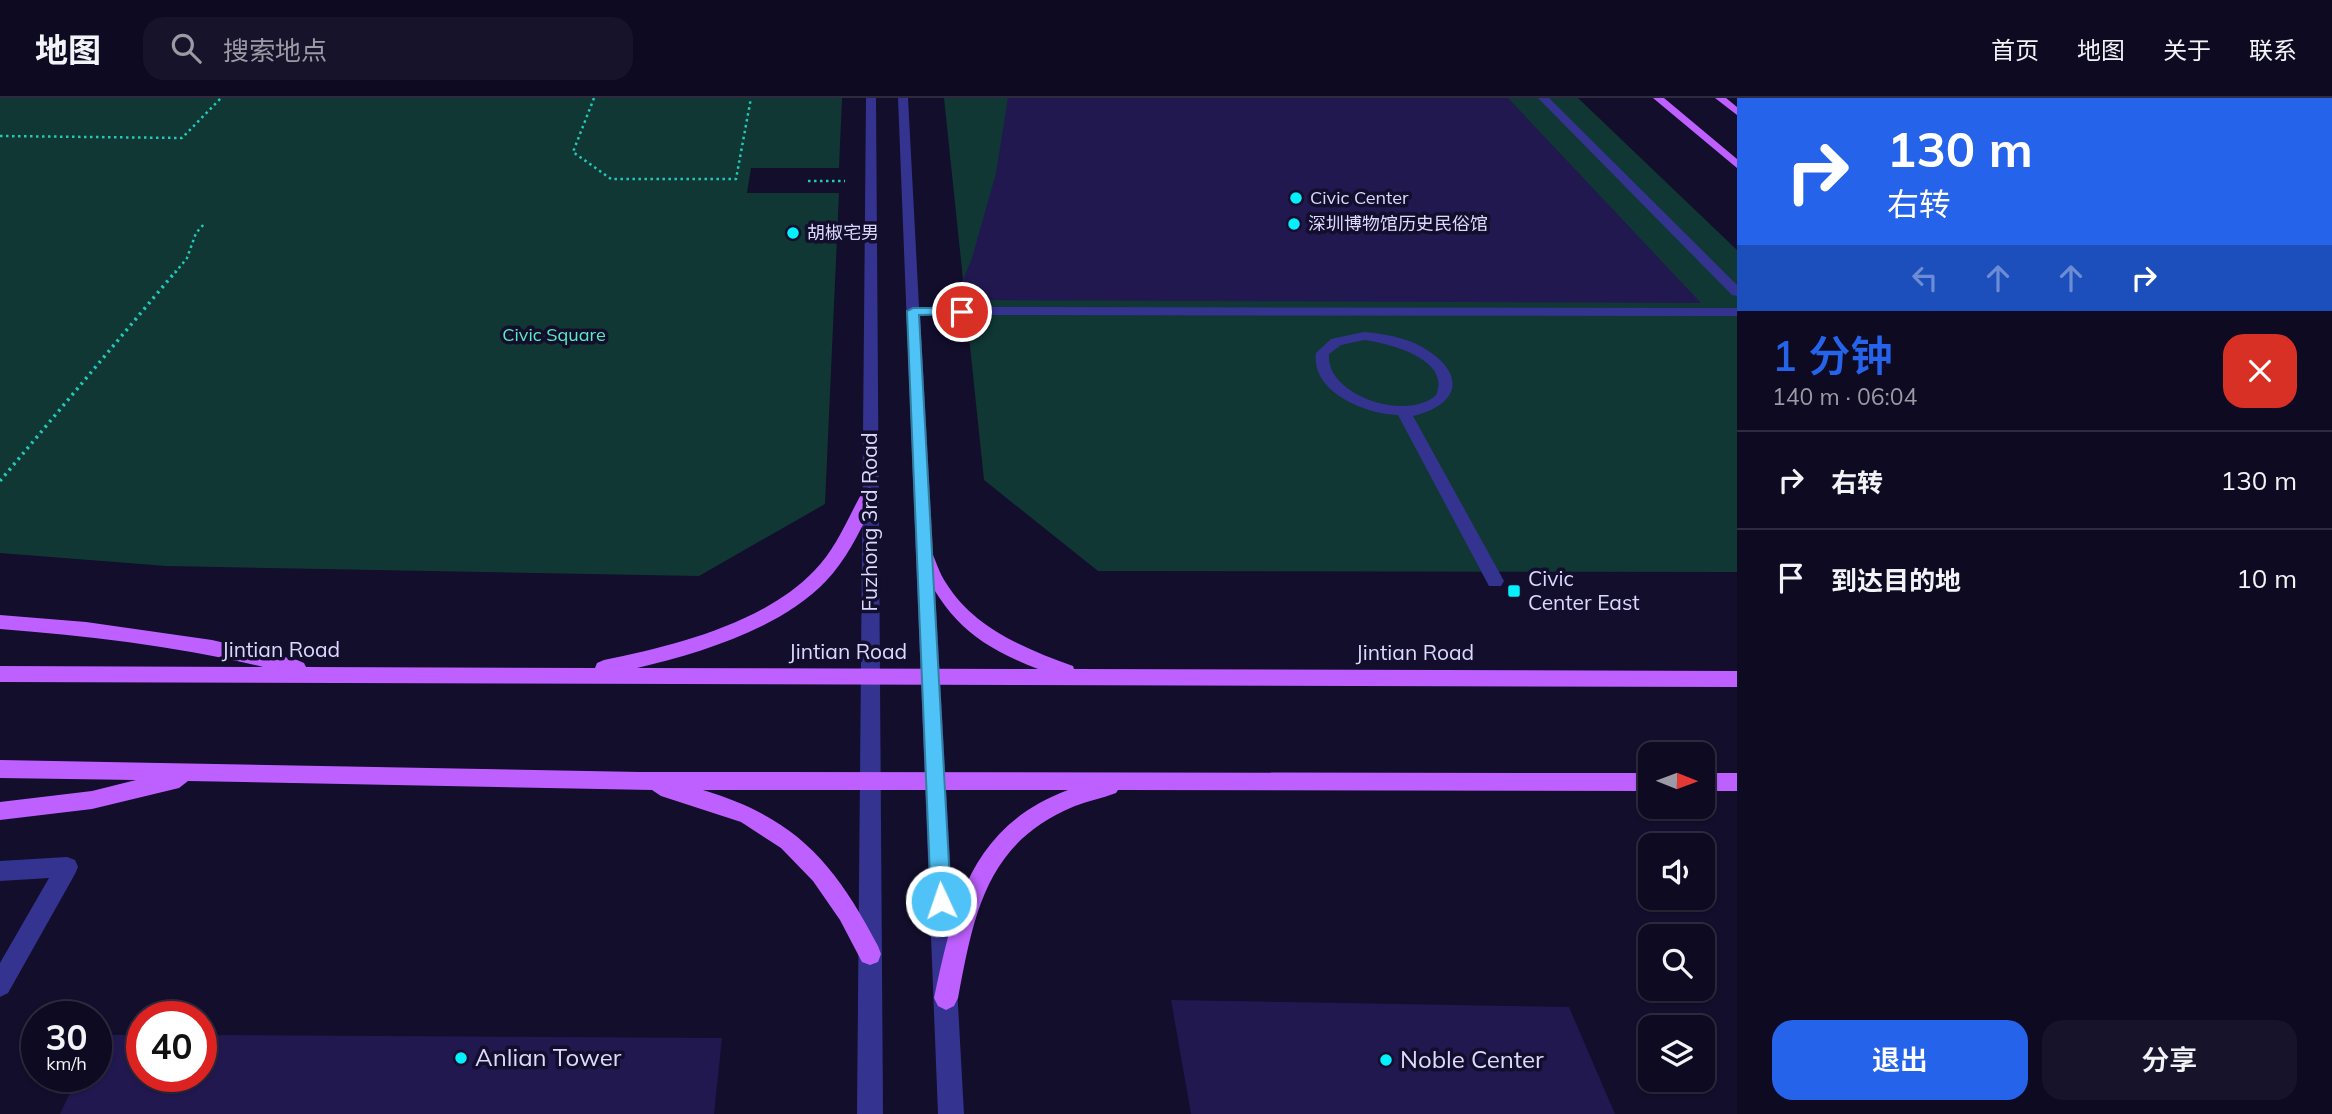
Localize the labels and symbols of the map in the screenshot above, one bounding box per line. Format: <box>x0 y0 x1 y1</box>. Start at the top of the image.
place label: Civic Center <box>1310 186 1409 209</box>
marker: Civic Center <box>1288 190 1304 206</box>
place label: 深圳博物馆历史民俗馆 <box>1308 212 1488 235</box>
marker: 深圳博物馆历史民俗馆 <box>1286 216 1302 232</box>
place label: 胡椒宅男 <box>807 221 879 244</box>
marker: 胡椒宅男 <box>785 225 801 241</box>
pin <box>932 282 992 342</box>
park label: Civic Square <box>502 323 606 346</box>
street label: Fuzhong 3rd Road <box>856 433 882 611</box>
place label: Civic Center East <box>1528 565 1640 615</box>
marker: Civic Center East <box>1506 583 1522 599</box>
street label: Jintian Road <box>222 636 340 662</box>
street label: Jintian Road <box>789 638 907 664</box>
street label: Jintian Road <box>1356 639 1474 665</box>
north arrow <box>1638 742 1715 819</box>
position arrow <box>904 864 978 938</box>
speed limit sign: 40 <box>126 1001 217 1092</box>
place label: Anlian Tower <box>475 1042 622 1072</box>
place label: Noble Center <box>1400 1044 1544 1074</box>
marker: Anlian Tower <box>453 1050 469 1066</box>
marker: Noble Center <box>1378 1052 1394 1068</box>

